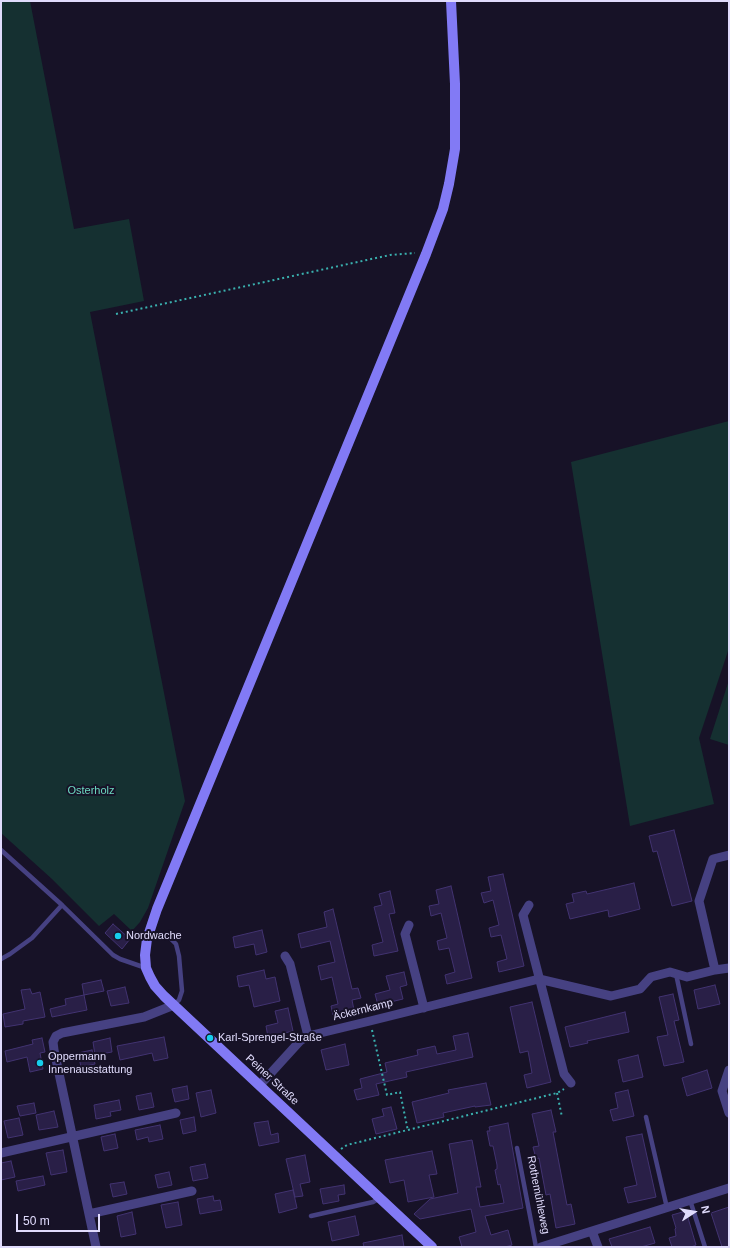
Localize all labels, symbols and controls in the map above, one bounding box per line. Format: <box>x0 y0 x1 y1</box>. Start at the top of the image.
park label: Osterholz <box>67 784 115 798</box>
place label: Nordwache <box>126 929 182 943</box>
marker: Nordwache <box>113 931 123 941</box>
street label: Äckernkamp <box>332 996 394 1024</box>
place label: Karl-Sprengel-Straße <box>218 1031 322 1045</box>
marker: Karl-Sprengel-Straße <box>205 1033 215 1043</box>
place label: Oppermann Innenausstattung <box>48 1050 132 1076</box>
street label: Peiner Straße <box>243 1052 301 1108</box>
marker: Oppermann Innenausstattung <box>35 1058 45 1068</box>
street label: Rothemühleweg <box>524 1155 552 1235</box>
north arrow <box>674 1192 714 1232</box>
text: N <box>699 1204 712 1215</box>
scale bar <box>18 1206 102 1232</box>
text: 50 m <box>23 1214 50 1228</box>

